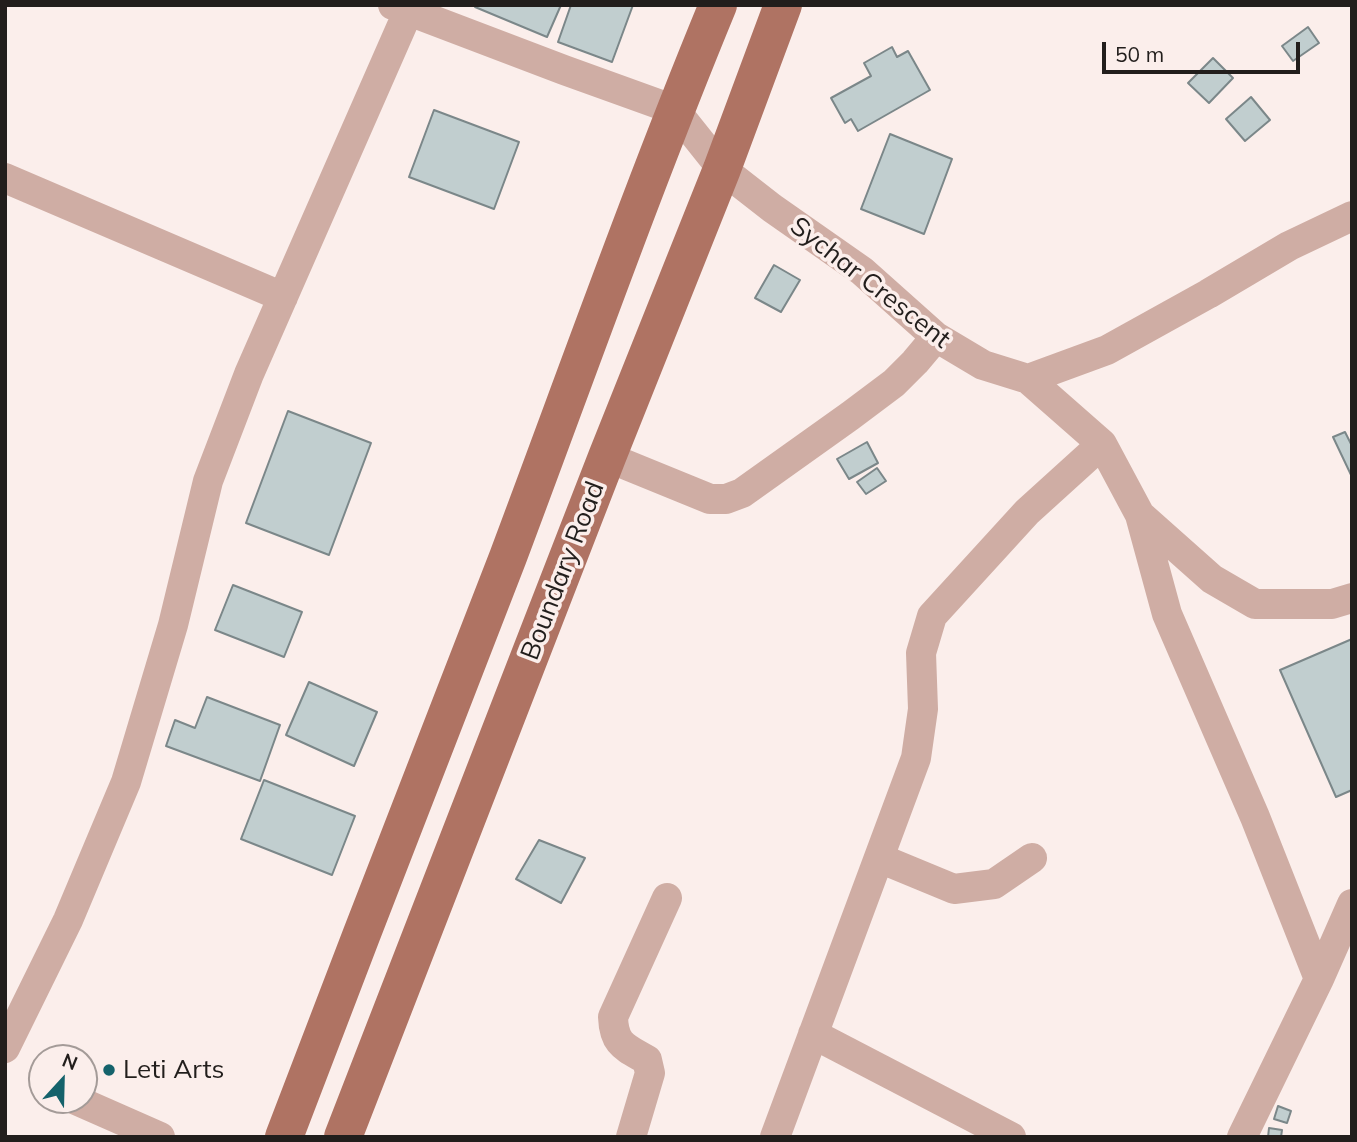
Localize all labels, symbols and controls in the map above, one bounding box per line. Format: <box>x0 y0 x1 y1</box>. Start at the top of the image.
scale bar <box>1105 28 1303 72</box>
text: 50 m <box>1115 41 1164 67</box>
street label: Sychar Crescent <box>784 211 956 355</box>
street label: Boundary Road <box>515 477 611 665</box>
north arrow <box>28 1044 98 1114</box>
text: N <box>59 1048 81 1075</box>
place label: Leti Arts <box>123 1054 224 1086</box>
marker: Leti Arts <box>101 1062 117 1078</box>

